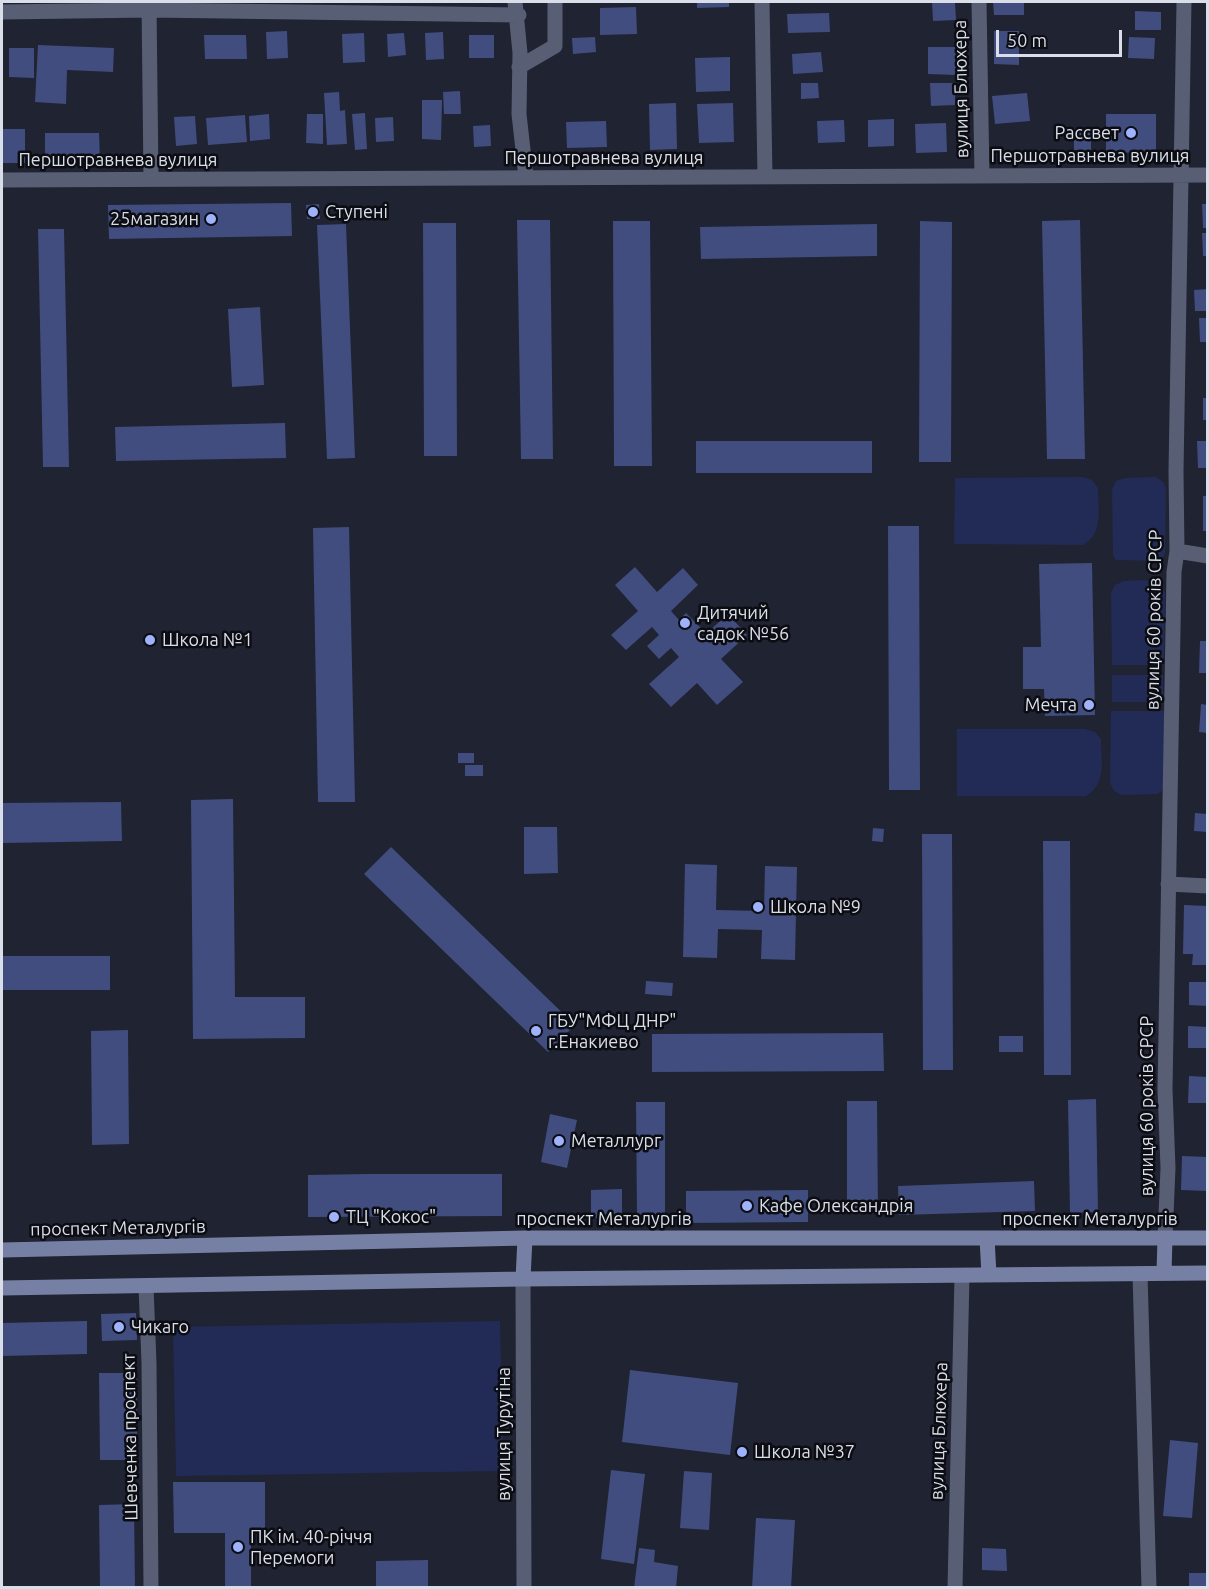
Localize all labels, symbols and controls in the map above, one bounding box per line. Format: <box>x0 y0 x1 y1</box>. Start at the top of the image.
scale bar <box>999 18 1125 56</box>
street label: вулиця Блюхера <box>949 20 973 158</box>
text: 50 m <box>1007 30 1047 50</box>
place label: Рассвет <box>1055 122 1119 144</box>
marker: Рассвет <box>1124 126 1138 140</box>
street label: Першотравнева вулиця <box>990 145 1190 167</box>
street label: Першотравнева вулиця <box>504 147 704 169</box>
street label: Першотравнева вулиця <box>18 149 218 171</box>
place label: Ступені <box>325 201 388 223</box>
marker: Ступені <box>306 205 320 219</box>
place label: 25магазин <box>110 208 199 230</box>
marker: 25магазин <box>204 212 218 226</box>
street label: вулиця 60 років СРСР <box>1142 530 1166 710</box>
place label: Дитячий садок №56 <box>697 602 789 644</box>
marker: Дитячий садок №56 <box>678 616 692 630</box>
place label: Школа №1 <box>162 629 253 651</box>
marker: Школа №1 <box>143 633 157 647</box>
place label: Мечта <box>1025 694 1077 716</box>
marker: Мечта <box>1082 698 1096 712</box>
place label: Школа №9 <box>770 896 861 918</box>
marker: Школа №9 <box>751 900 765 914</box>
place label: ГБУ"МФЦ ДНР" г.Енакиево <box>548 1010 676 1052</box>
street label: вулиця 60 років СРСР <box>1136 1016 1158 1196</box>
marker: ГБУ"МФЦ ДНР" г.Енакиево <box>529 1024 543 1038</box>
place label: Металлург <box>571 1130 661 1152</box>
marker: Металлург <box>552 1134 566 1148</box>
place label: Кафе Олександрія <box>759 1195 913 1217</box>
marker: Кафе Олександрія <box>740 1199 754 1213</box>
place label: ТЦ "Кокос" <box>346 1206 436 1228</box>
street label: проспект Металургів <box>516 1208 692 1230</box>
street label: проспект Металургів <box>1002 1208 1178 1230</box>
marker: ТЦ "Кокос" <box>327 1210 341 1224</box>
street label: проспект Металургів <box>30 1216 206 1240</box>
place label: Чикаго <box>131 1316 189 1338</box>
marker: Чикаго <box>112 1320 126 1334</box>
street label: Шевченка проспект <box>118 1353 142 1521</box>
street label: вулиця Блюхера <box>926 1362 952 1500</box>
street label: вулиця Турутіна <box>493 1367 515 1501</box>
place label: Школа №37 <box>754 1441 855 1463</box>
marker: Школа №37 <box>735 1445 749 1459</box>
place label: ПК ім. 40-річчя Перемоги <box>250 1526 372 1568</box>
marker: ПК ім. 40-річчя Перемоги <box>231 1540 245 1554</box>

